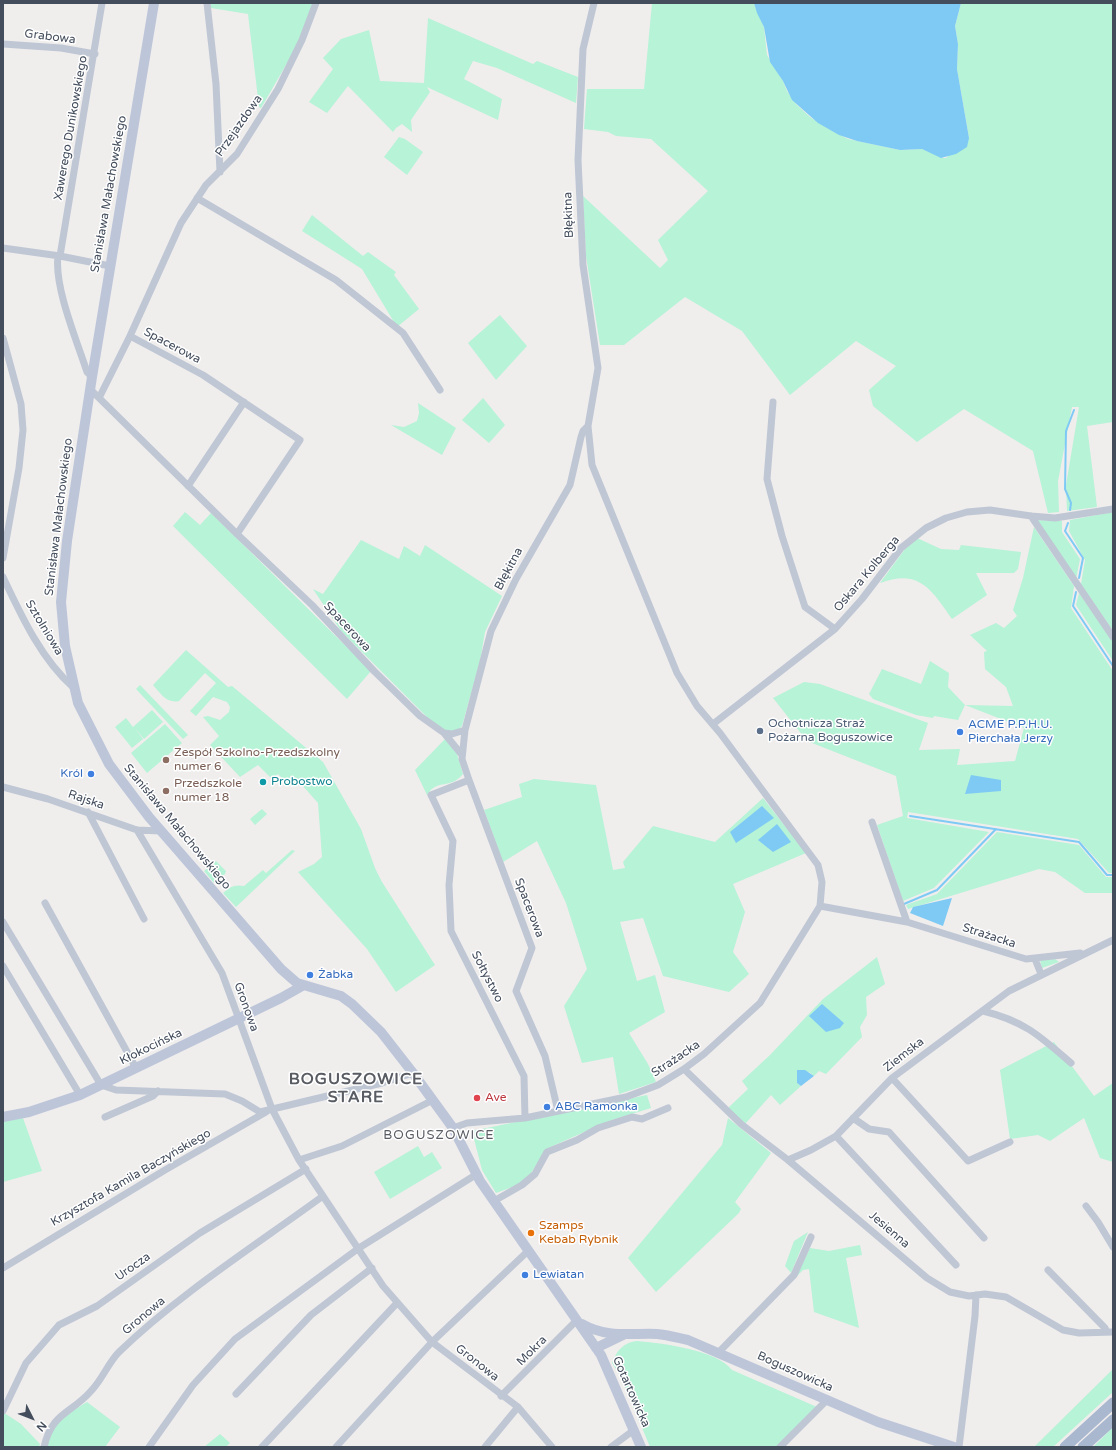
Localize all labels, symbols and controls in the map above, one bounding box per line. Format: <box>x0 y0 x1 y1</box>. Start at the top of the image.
street label: Grabowa <box>24 27 76 47</box>
street label: Xawerego Dunikowskiego <box>51 55 91 201</box>
street label: Przejazdowa <box>212 92 266 160</box>
street label: Stanisława Małachowskiego <box>88 114 130 274</box>
street label: Błękitna <box>561 192 577 238</box>
street label: Spacerowa <box>141 325 203 367</box>
street label: Stanisława Małachowskiego <box>42 437 76 597</box>
street label: Oskara Kolberga <box>831 533 903 615</box>
street label: Błękitna <box>492 545 526 593</box>
street label: Sztolniowa <box>22 598 66 658</box>
street label: Spacerowa <box>320 599 374 655</box>
place label: Ochotnicza Straż Pożarna Boguszowice <box>768 717 893 745</box>
place label: ACME P.P.H.U. Pierchała Jerzy <box>968 718 1053 746</box>
marker: Ochotnicza Straż Pożarna Boguszowice <box>755 726 765 736</box>
marker: ACME P.P.H.U. Pierchała Jerzy <box>955 727 965 737</box>
place label: Zespół Szkolno-Przedszkolny numer 6 <box>174 746 340 774</box>
marker: Zespół Szkolno-Przedszkolny numer 6 <box>161 755 171 765</box>
street label: Stanisława Małachowskiego <box>120 761 234 893</box>
place label: Król <box>60 767 83 781</box>
marker: Król <box>86 769 96 779</box>
place label: Probostwo <box>271 775 332 789</box>
place label: Przedszkole numer 18 <box>174 777 242 805</box>
marker: Probostwo <box>258 777 268 787</box>
marker: Przedszkole numer 18 <box>161 786 171 796</box>
street label: Rajska <box>66 787 106 813</box>
street label: Spacerowa <box>511 876 547 940</box>
street label: Strażacka <box>960 921 1018 951</box>
street label: Sołtystwo <box>468 949 506 1005</box>
place label: Żabka <box>318 968 353 982</box>
marker: Żabka <box>305 970 315 980</box>
street label: Gronowa <box>230 980 262 1034</box>
street label: Kłokocińska <box>117 1026 185 1068</box>
street label: Ziemska <box>881 1035 927 1075</box>
street label: Strażacka <box>649 1038 703 1080</box>
district label: BOGUSZOWICE STARE <box>289 1070 423 1108</box>
place label: Ave <box>485 1091 507 1105</box>
marker: Ave <box>472 1093 482 1103</box>
place label: ABC Ramonka <box>555 1100 638 1114</box>
marker: ABC Ramonka <box>542 1102 552 1112</box>
street label: Krzysztofa Kamila Baczyńskiego <box>48 1126 214 1230</box>
district label: BOGUSZOWICE <box>383 1128 495 1144</box>
street label: Jesienna <box>866 1208 912 1252</box>
place label: Szamps Kebab Rybnik <box>539 1219 618 1247</box>
marker: Szamps Kebab Rybnik <box>526 1228 536 1238</box>
street label: Urocza <box>113 1250 153 1284</box>
place label: Lewiatan <box>533 1268 584 1282</box>
marker: Lewiatan <box>520 1270 530 1280</box>
street label: Gronowa <box>120 1294 168 1338</box>
street label: Mokra <box>514 1333 550 1369</box>
street label: Gronowa <box>452 1341 502 1385</box>
street label: Boguszowicka <box>755 1349 835 1395</box>
street label: Gotartowicka <box>609 1354 653 1430</box>
north arrow <box>12 1398 52 1438</box>
text: N <box>34 1419 49 1434</box>

